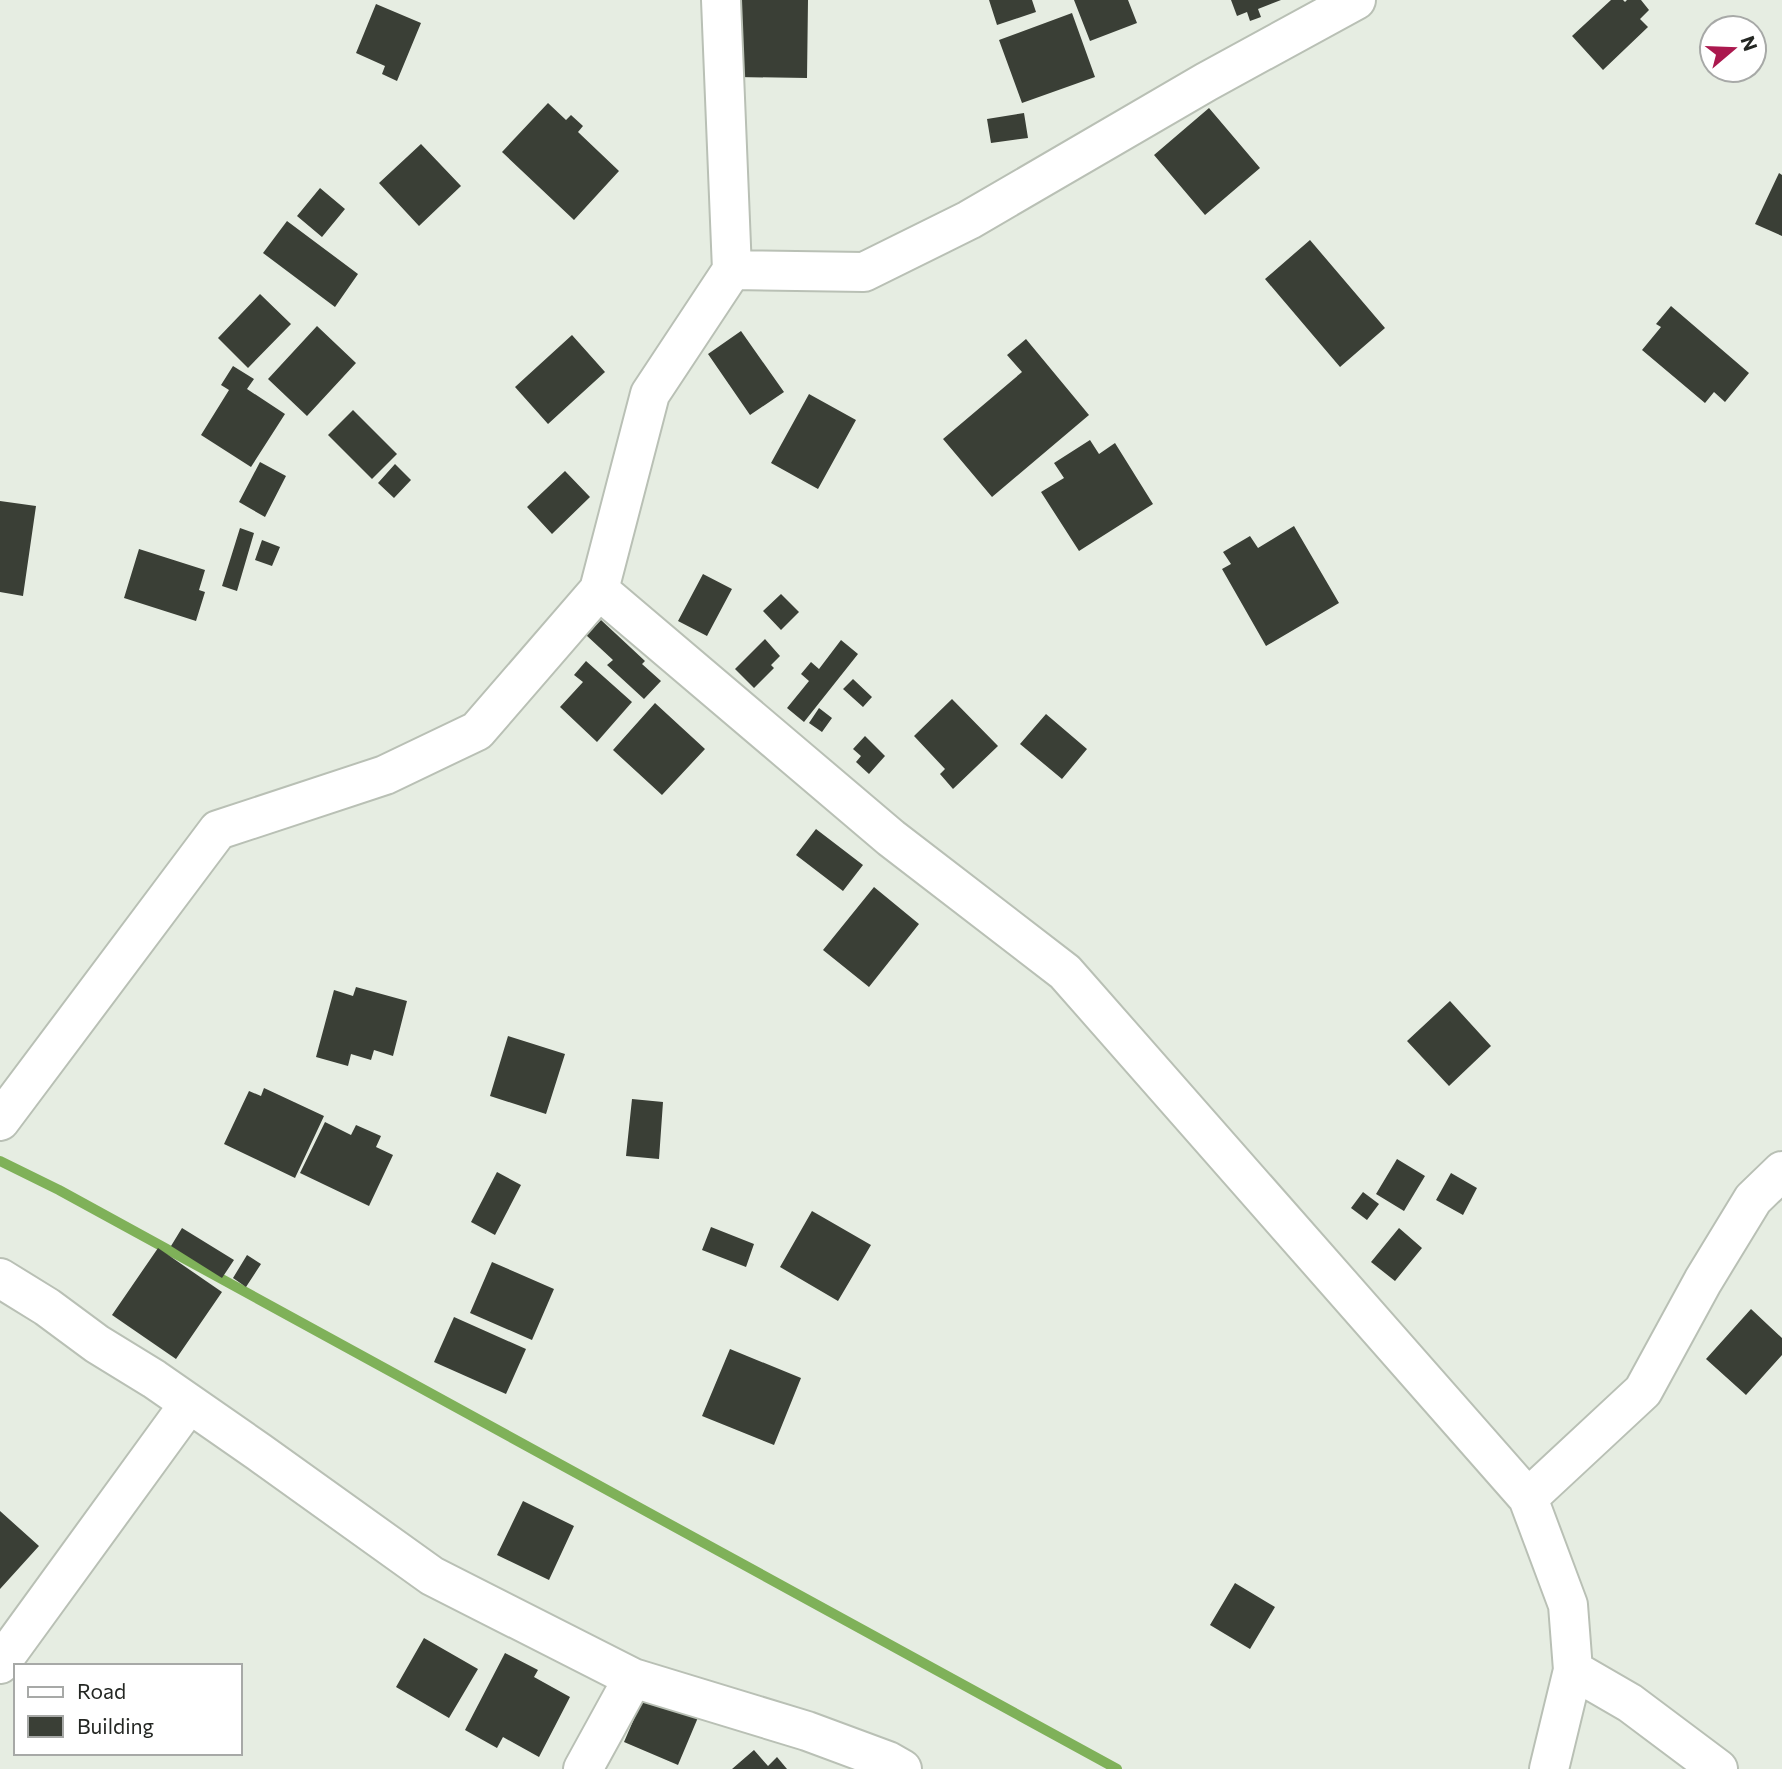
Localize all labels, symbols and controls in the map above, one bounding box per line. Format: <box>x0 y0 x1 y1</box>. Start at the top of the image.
north arrow <box>1698 14 1768 84</box>
text: N <box>1736 33 1763 54</box>
legend <box>14 1664 242 1755</box>
text: Road <box>77 1678 126 1703</box>
text: Building <box>77 1713 154 1738</box>

